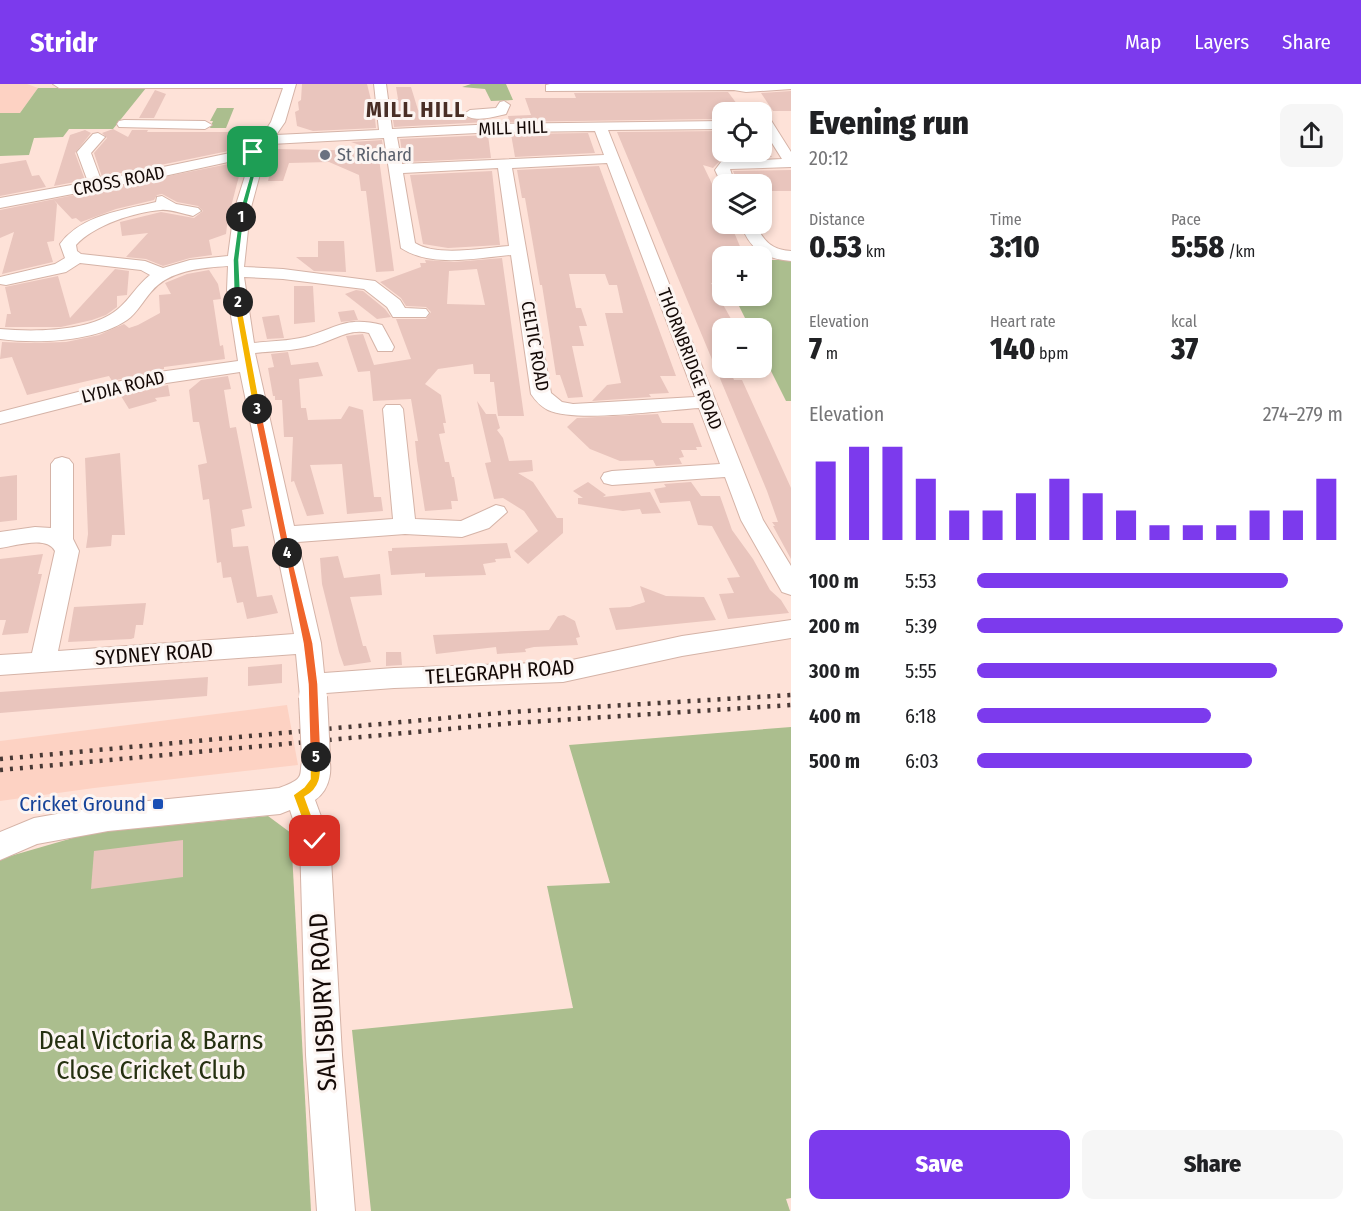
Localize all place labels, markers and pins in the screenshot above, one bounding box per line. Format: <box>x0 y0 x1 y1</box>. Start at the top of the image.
pin <box>227 126 278 177</box>
place label: St Richard <box>337 144 412 166</box>
marker: St Richard <box>318 148 332 162</box>
pin: 1 <box>226 202 256 232</box>
pin: 2 <box>223 287 253 317</box>
pin: 3 <box>242 394 272 424</box>
pin: 4 <box>272 538 302 568</box>
pin: 5 <box>301 742 331 772</box>
place label: Cricket Ground <box>19 791 146 817</box>
marker: Cricket Ground <box>151 797 165 811</box>
pin <box>289 815 340 866</box>

